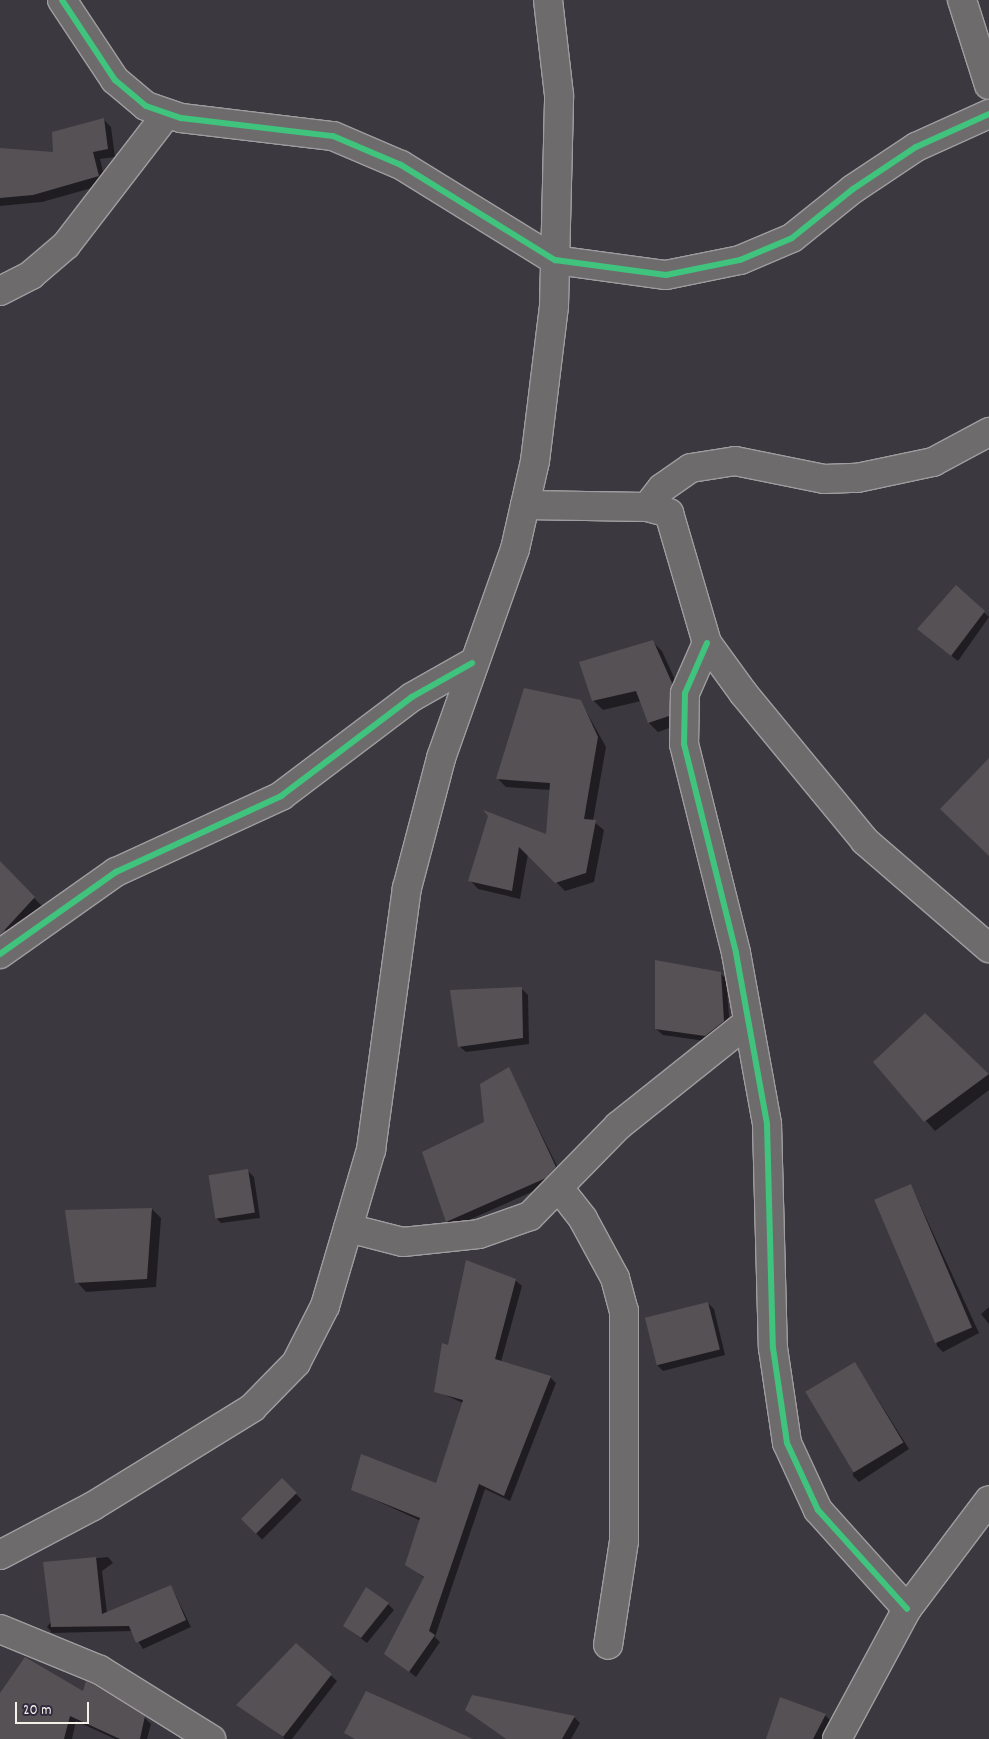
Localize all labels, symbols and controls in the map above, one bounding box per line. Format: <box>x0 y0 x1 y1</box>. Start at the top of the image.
scale bar <box>18 1692 91 1724</box>
text: 20 m <box>23 1700 51 1722</box>

